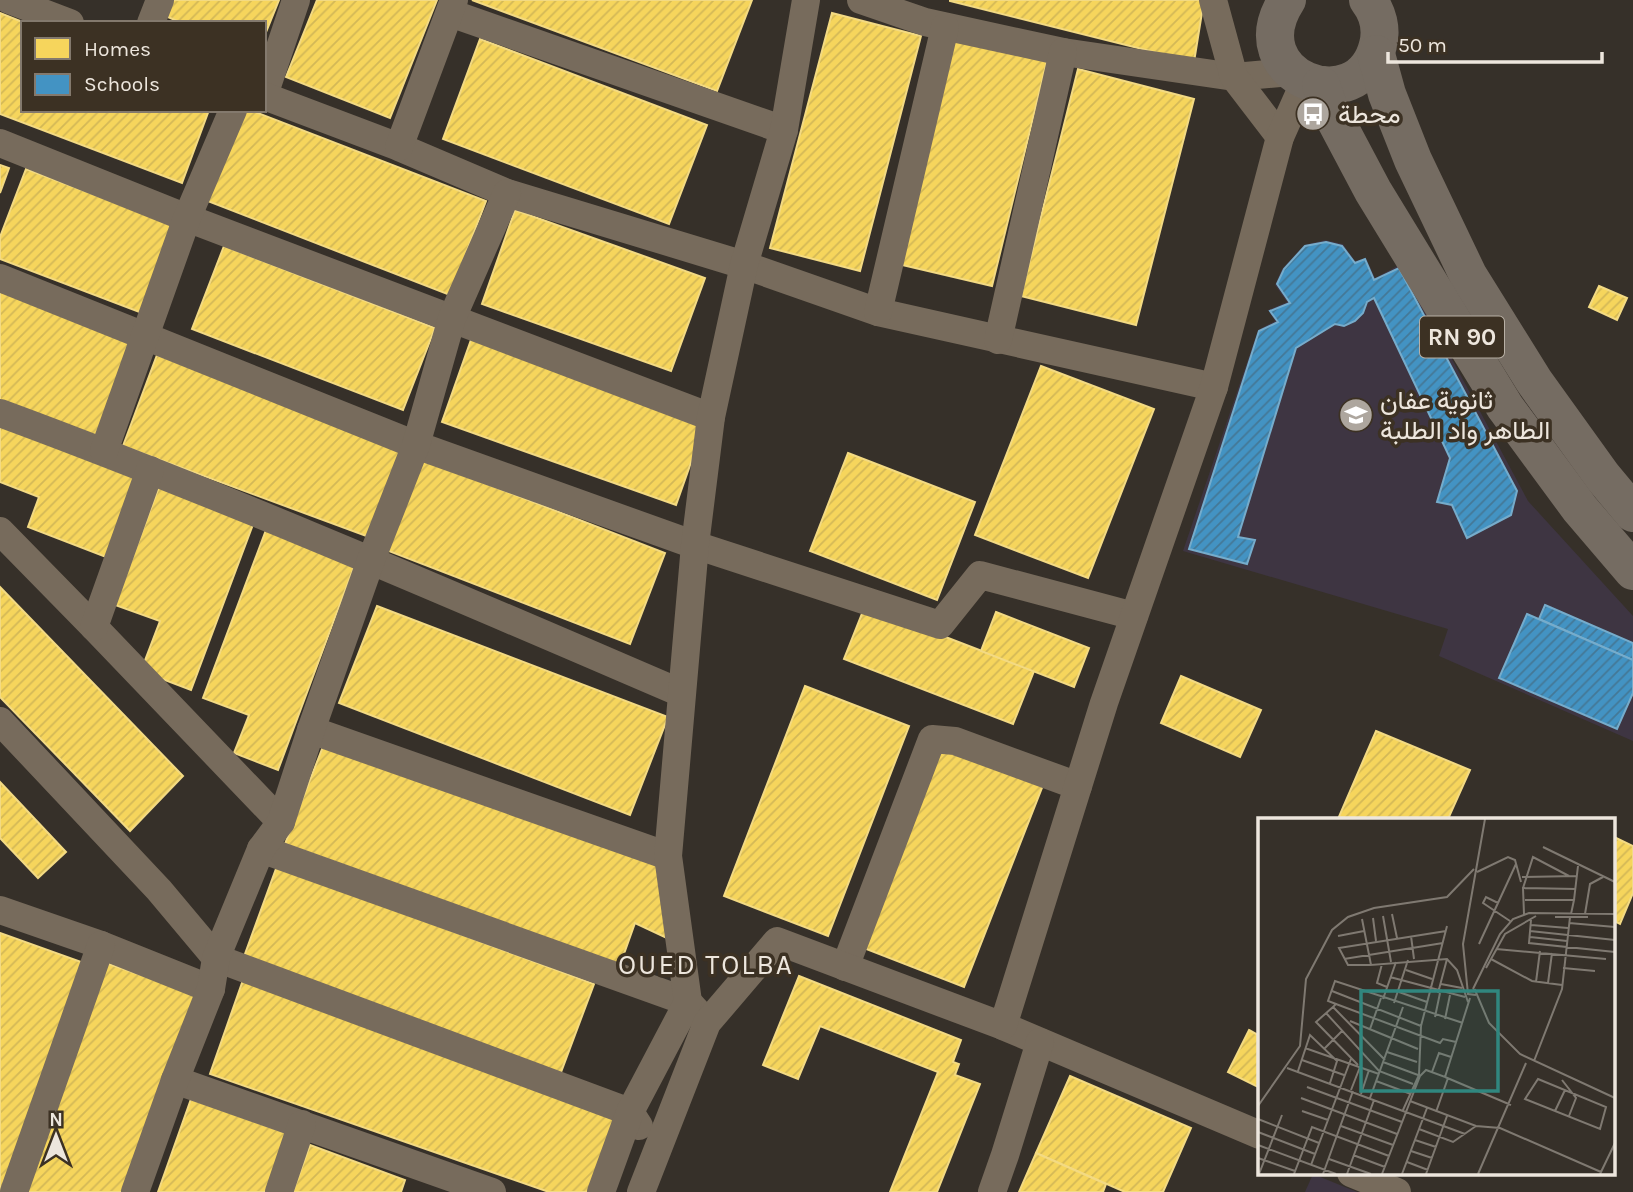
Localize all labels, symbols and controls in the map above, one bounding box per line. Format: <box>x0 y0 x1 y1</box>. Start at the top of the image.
legend <box>21 21 266 112</box>
scale bar <box>1388 21 1602 65</box>
text: 50 m <box>1398 33 1447 57</box>
text: Homes <box>84 37 151 61</box>
text: Schools <box>84 72 160 96</box>
bus stop icon: محطة <box>1294 95 1332 133</box>
place label: محطة <box>1338 99 1401 130</box>
road number: RN 90 <box>1420 316 1504 358</box>
place label: ثانوية عفان الطاهر واد الطلبة <box>1380 385 1550 446</box>
school or university icon: ثانوية عفان الطاهر واد الطلبة <box>1337 396 1375 434</box>
inset map <box>1258 818 1616 1174</box>
district label: OUED TOLBA <box>618 948 794 981</box>
north arrow <box>21 1101 91 1171</box>
text: N <box>49 1109 63 1131</box>

